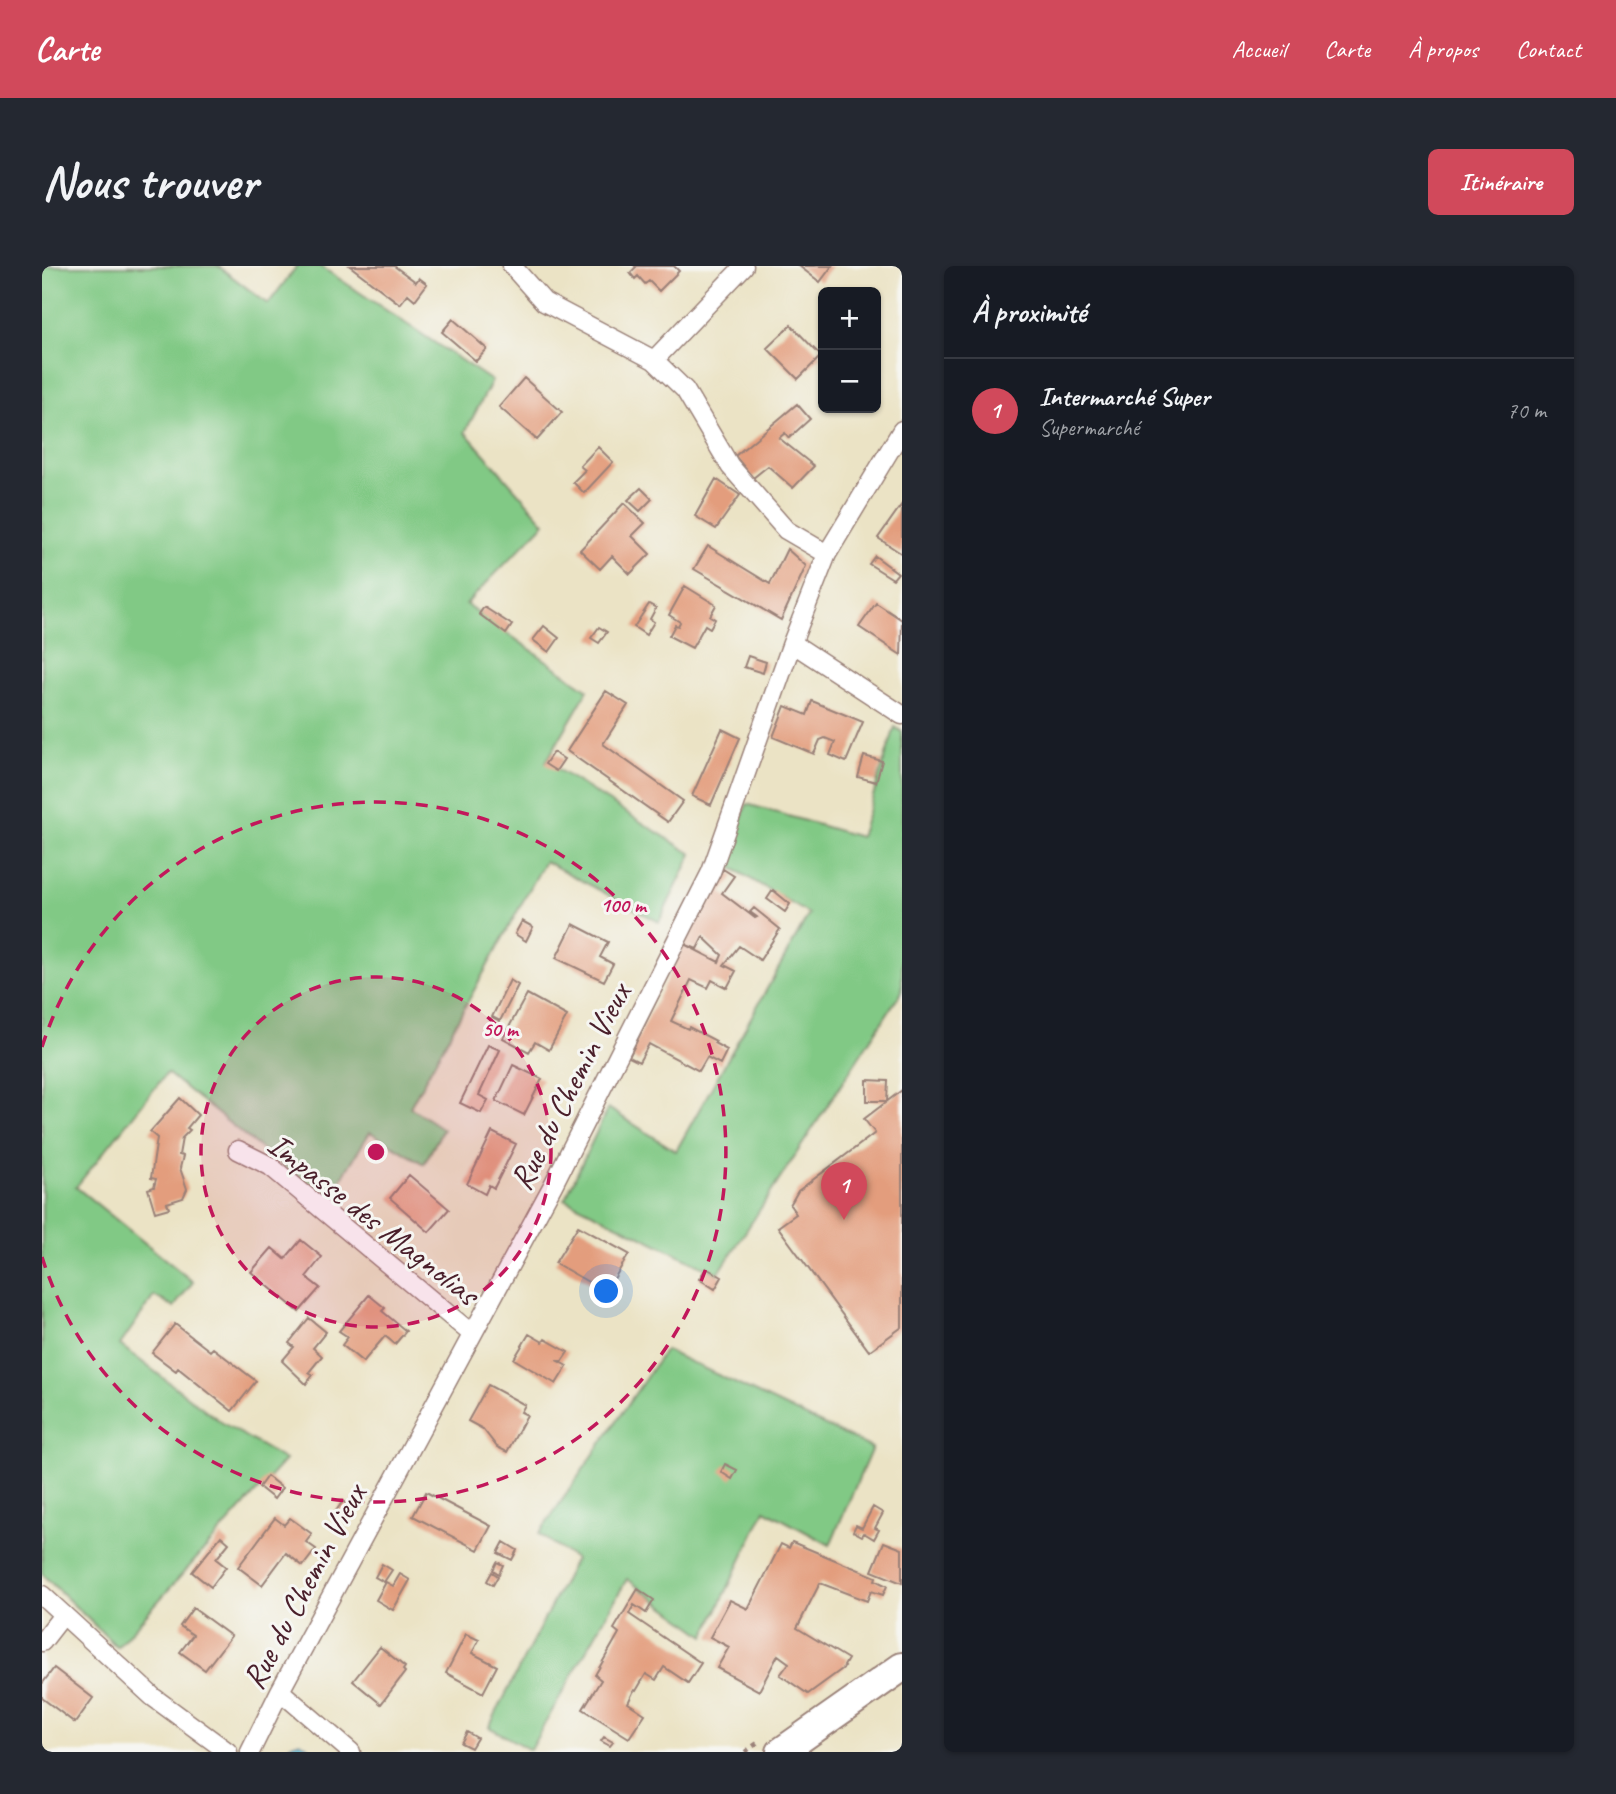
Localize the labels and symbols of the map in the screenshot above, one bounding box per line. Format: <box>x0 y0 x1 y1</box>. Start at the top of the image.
text: 100 m <box>600 892 648 918</box>
street label: Rue du Chemin Vieux <box>500 974 641 1197</box>
text: 50 m <box>482 1016 520 1042</box>
street label: Impasse des Magnolias <box>259 1123 490 1316</box>
centre of rings <box>364 1140 388 1164</box>
pin: 1 <box>821 1162 867 1220</box>
your location <box>589 1274 623 1308</box>
street label: Rue du Chemin Vieux <box>232 1474 377 1696</box>

